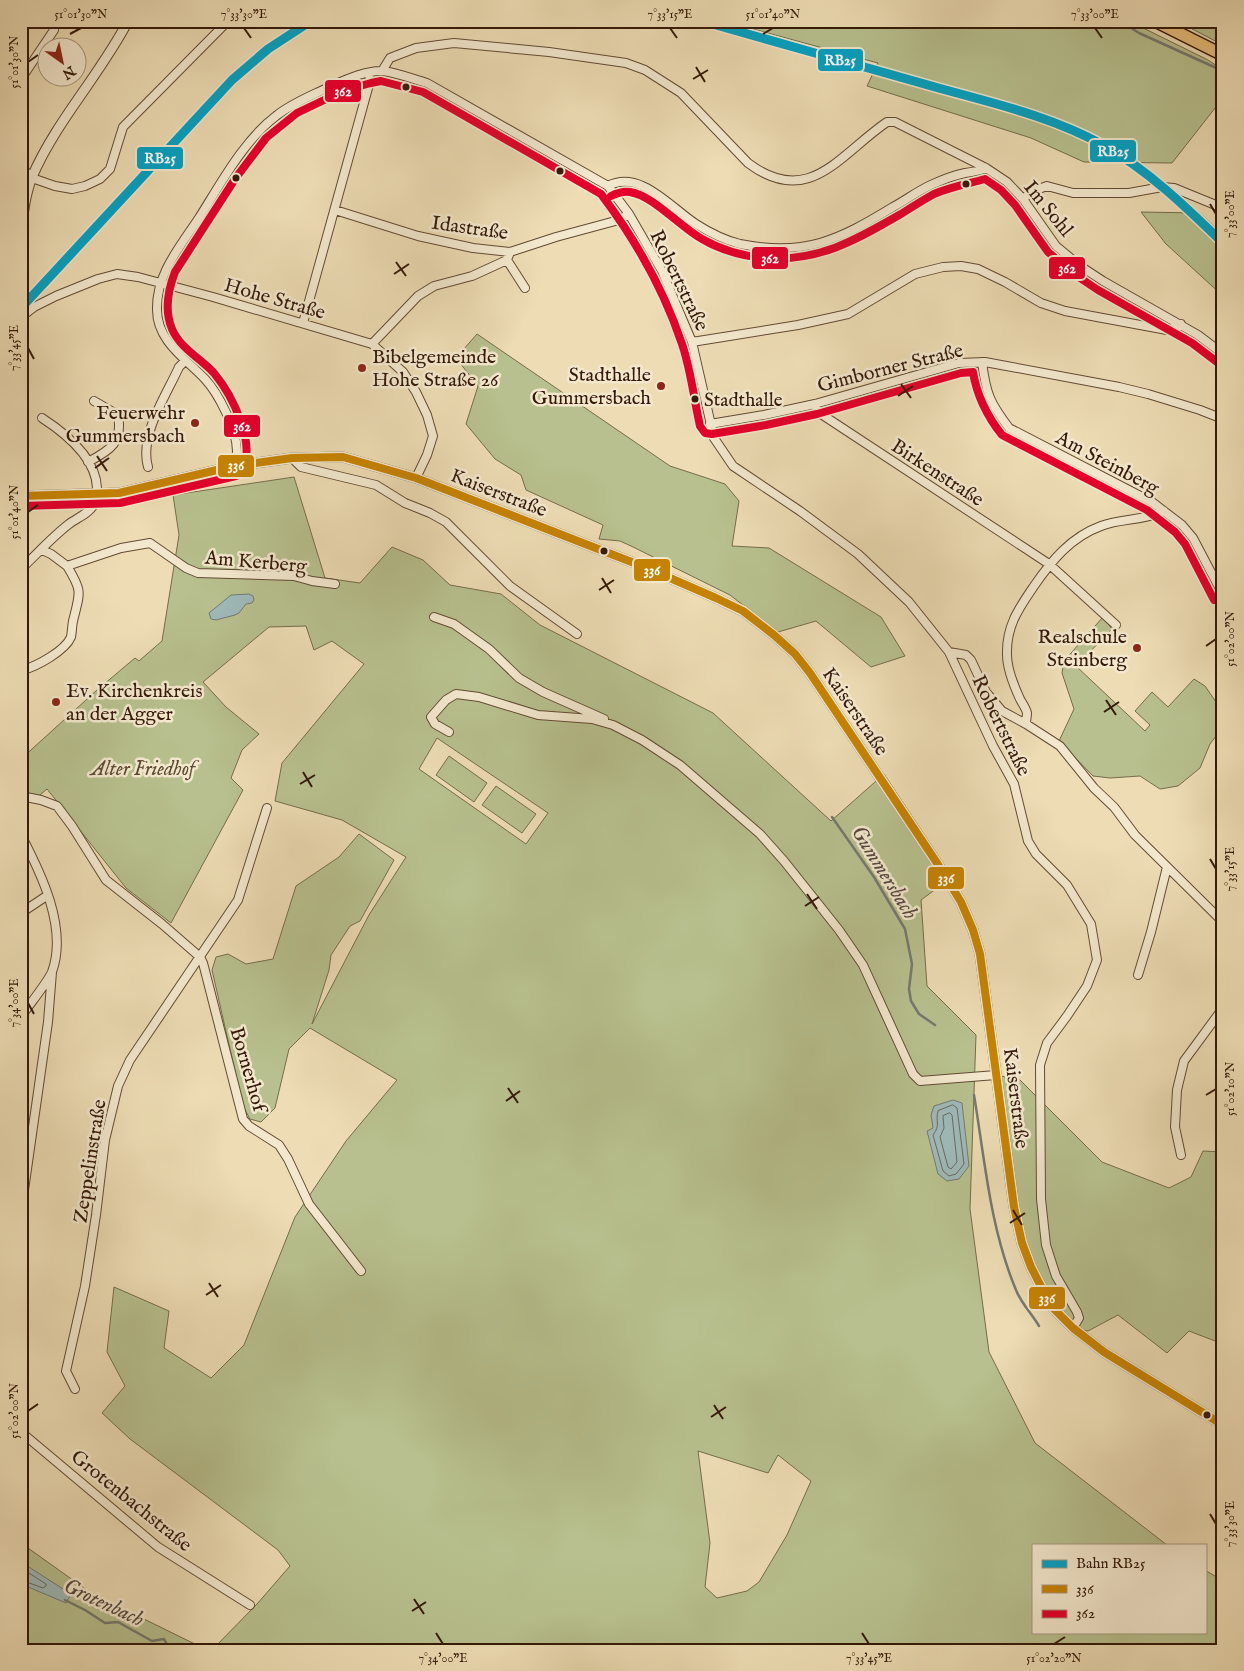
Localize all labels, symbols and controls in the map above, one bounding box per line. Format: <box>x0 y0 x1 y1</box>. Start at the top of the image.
text: 51°01'30"N <box>55 7 108 22</box>
text: 7°33'30"E <box>221 7 267 22</box>
text: 7°33'15"E <box>648 7 692 22</box>
text: 51°01'40"N <box>746 7 801 22</box>
text: 7°33'00"E <box>1071 7 1119 22</box>
text: 51°01'30"N <box>7 35 22 88</box>
north arrow <box>38 38 88 88</box>
line badge: RB25 <box>817 48 864 72</box>
text: RB25 <box>824 52 856 70</box>
text: N <box>59 61 79 83</box>
line badge: 362 <box>324 79 362 103</box>
unlabelled marker <box>401 82 411 92</box>
text: 362 <box>334 83 352 101</box>
line badge: RB25 <box>1089 139 1137 163</box>
text: RB25 <box>1097 143 1129 161</box>
line badge: RB25 <box>136 146 184 170</box>
text: RB25 <box>144 150 176 168</box>
unlabelled marker <box>555 166 565 176</box>
unlabelled marker <box>231 173 241 183</box>
street label: Im Sohl <box>1018 176 1078 243</box>
unlabelled marker <box>961 179 971 189</box>
text: 7°33'00"E <box>1223 190 1238 238</box>
street label: Idastraße <box>430 211 510 246</box>
street label: Robertstraße <box>643 226 714 335</box>
line badge: 362 <box>751 246 789 270</box>
text: 362 <box>761 250 779 268</box>
line badge: 362 <box>1048 256 1086 280</box>
text: 362 <box>1058 260 1076 278</box>
street label: Hohe Straße <box>221 273 328 326</box>
text: 7°33'45"E <box>7 325 22 371</box>
street label: Gimborner Straße <box>815 338 966 399</box>
place label: Bibelgemeinde Hohe Straße 26 <box>372 345 499 393</box>
marker: Bibelgemeinde Hohe Straße 26 <box>356 362 368 374</box>
place label: Stadthalle Gummersbach <box>532 363 651 411</box>
marker: Stadthalle Gummersbach <box>655 380 667 392</box>
place label: Stadthalle <box>704 389 783 413</box>
marker: Stadthalle <box>690 394 700 404</box>
place label: Feuerwehr Gummersbach <box>66 401 186 449</box>
line badge: 362 <box>223 414 261 438</box>
marker: Feuerwehr Gummersbach <box>189 417 201 429</box>
text: 362 <box>233 418 251 436</box>
street label: Am Steinberg <box>1050 425 1164 502</box>
street label: Birkenstraße <box>886 434 988 513</box>
line badge: 336 <box>217 454 255 478</box>
text: 336 <box>228 457 245 475</box>
street label: Kaiserstraße <box>447 464 550 523</box>
text: 51°01'40"N <box>7 484 22 539</box>
street label: Am Kerberg <box>203 545 309 580</box>
unlabelled marker <box>599 546 609 556</box>
line badge: 336 <box>633 558 671 582</box>
text: 336 <box>644 562 661 580</box>
text: 51°02'00"N <box>1223 611 1238 667</box>
place label: Realschule Steinberg <box>1038 625 1128 673</box>
marker: Realschule Steinberg <box>1131 642 1143 654</box>
street label: Kaiserstraße <box>816 663 893 761</box>
street label: Robertstraße <box>965 671 1036 780</box>
place label: Ev. Kirchenkreis an der Agger <box>66 679 202 727</box>
marker: Ev. Kirchenkreis an der Agger <box>50 696 62 708</box>
park label: Alter Friedhof <box>89 757 200 782</box>
water label: Gummersbach <box>844 821 923 925</box>
text: 7°33'15"E <box>1223 847 1238 891</box>
line badge: 336 <box>927 866 965 890</box>
text: 336 <box>938 870 955 888</box>
text: 7°34'00"E <box>7 978 22 1028</box>
street label: Bornerhof <box>224 1024 273 1118</box>
street label: Kaiserstraße <box>997 1046 1034 1150</box>
text: 51°02'10"N <box>1223 1061 1238 1116</box>
street label: Zeppelinstraße <box>68 1098 113 1225</box>
line badge: 336 <box>1028 1286 1066 1310</box>
text: 336 <box>1039 1290 1056 1308</box>
text: 51°02'00"N <box>7 1383 22 1439</box>
unlabelled marker <box>1202 1410 1212 1420</box>
street label: Grotenbachstraße <box>65 1445 197 1558</box>
text: 7°33'30"E <box>1223 1501 1238 1547</box>
legend <box>1032 1544 1206 1634</box>
text: Bahn RB25 <box>1076 1554 1146 1573</box>
water label: Grotenbach <box>59 1573 148 1634</box>
text: 336 <box>1076 1580 1094 1599</box>
text: 362 <box>1076 1604 1095 1623</box>
text: 7°34'00"E <box>418 1651 468 1666</box>
text: 7°33'45"E <box>846 1651 892 1666</box>
text: 51°02'20"N <box>1026 1651 1082 1666</box>

